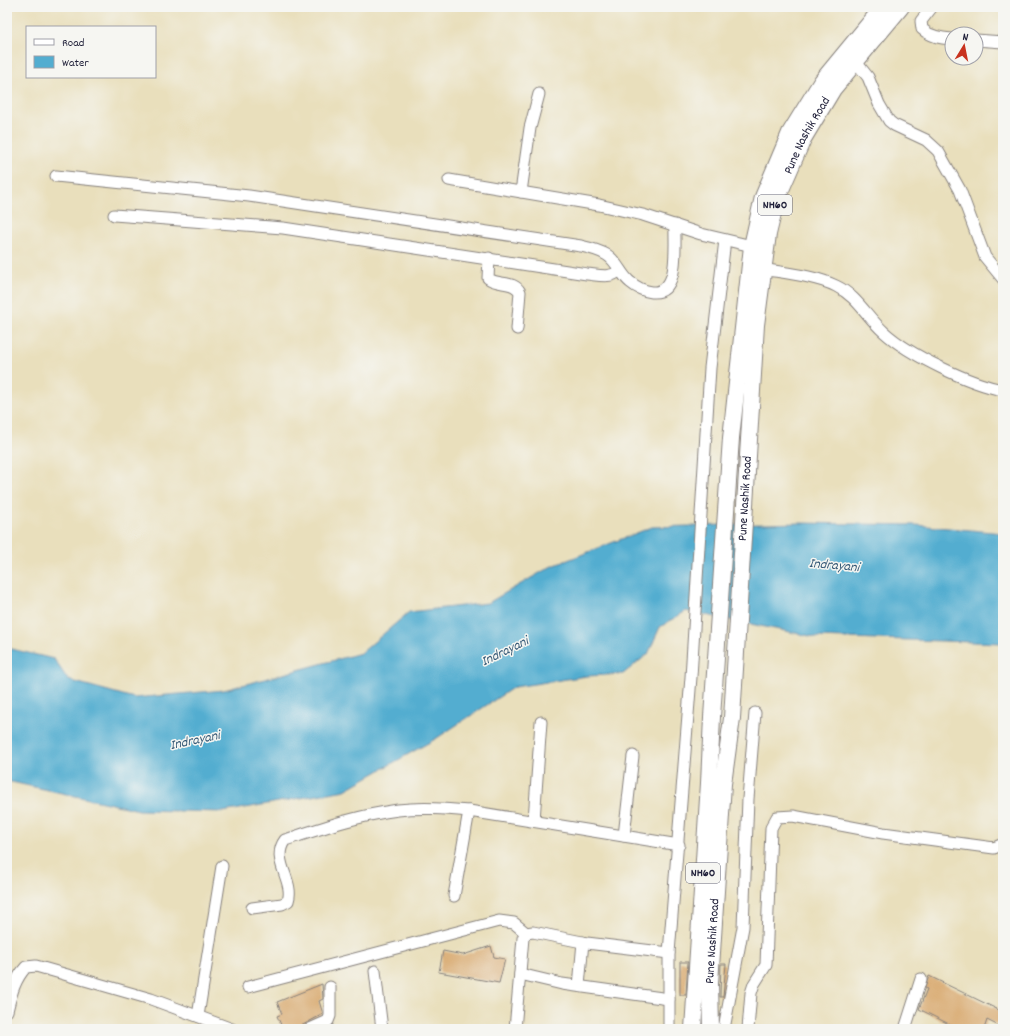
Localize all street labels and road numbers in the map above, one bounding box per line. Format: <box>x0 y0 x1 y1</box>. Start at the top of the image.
street label: Pune Nashik Road <box>779 93 836 177</box>
road number: NH60 <box>758 195 792 215</box>
street label: Pune Nashik Road <box>733 455 757 542</box>
road number: NH60 <box>686 863 720 883</box>
street label: Pune Nashik Road <box>700 898 725 984</box>

